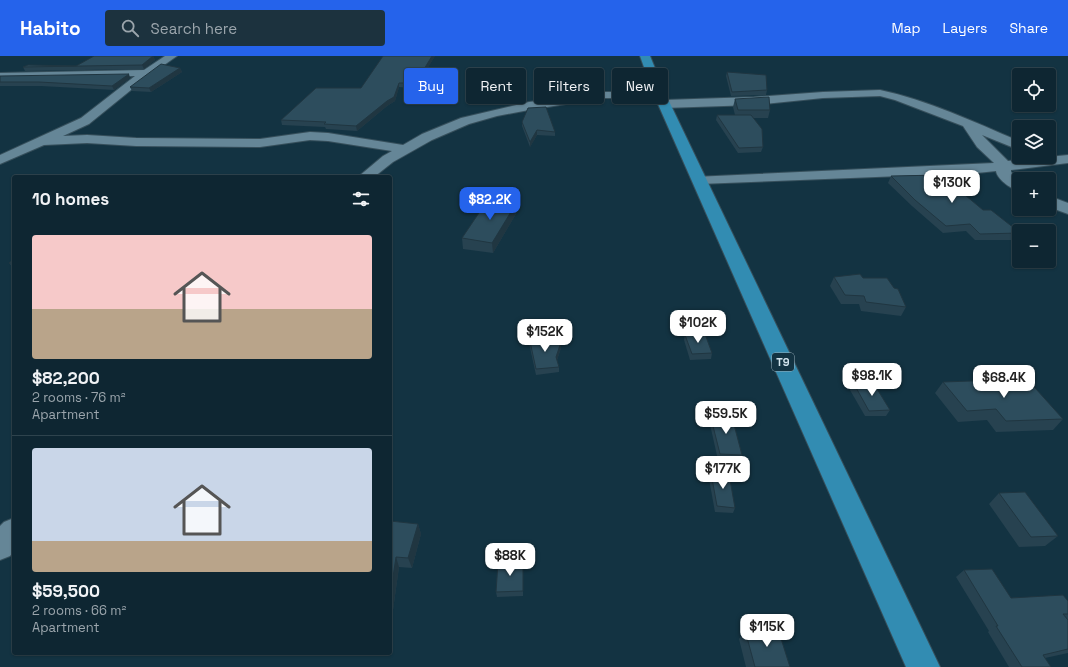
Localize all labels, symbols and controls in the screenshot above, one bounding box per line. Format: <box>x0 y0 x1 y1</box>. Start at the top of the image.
search box <box>105 10 385 46</box>
text: Habito <box>20 16 81 41</box>
icon: search <box>119 17 141 39</box>
text: Search here <box>151 19 237 38</box>
text: Map <box>891 19 921 37</box>
text: Layers <box>943 19 987 37</box>
text: Share <box>1009 19 1048 37</box>
chip: Buy <box>404 68 458 104</box>
chip: Rent <box>466 68 526 104</box>
chip: Filters <box>534 68 604 104</box>
chip: New <box>612 68 668 104</box>
map controls <box>1012 68 1056 268</box>
button: locate <box>1012 68 1056 112</box>
button: layers <box>1012 120 1056 164</box>
pin: $130K <box>924 170 980 204</box>
button: + <box>1012 172 1056 216</box>
text: $130K <box>933 174 971 191</box>
pin: $82.2K <box>457 187 523 221</box>
text: 10 homes <box>32 188 109 210</box>
icon: filters <box>350 188 372 210</box>
text: $82.2K <box>468 191 512 208</box>
button: − <box>1012 224 1056 268</box>
icon: home <box>166 261 238 333</box>
pin: $102K <box>670 310 726 344</box>
text: $102K <box>679 314 717 331</box>
pin: $152K <box>517 319 573 353</box>
text: $152K <box>526 323 564 340</box>
road number: T9 <box>772 353 794 371</box>
pin: $98.1K <box>839 363 905 397</box>
pin: $68.4K <box>971 365 1037 399</box>
text: $82,200 <box>32 367 100 389</box>
text: $98.1K <box>852 367 892 384</box>
text: $68.4K <box>982 369 1026 386</box>
text: 2 rooms · 76 m² <box>32 389 126 406</box>
pin: $59.5K <box>693 401 759 435</box>
text: $59.5K <box>704 405 748 422</box>
text: Apartment <box>32 406 100 423</box>
pin: $177K <box>695 456 751 490</box>
text: $177K <box>705 460 741 477</box>
icon: home <box>166 474 238 546</box>
pin: $88K <box>486 543 534 577</box>
text: $88K <box>494 547 526 564</box>
text: $59,500 <box>32 580 100 602</box>
text: 2 rooms · 66 m² <box>32 602 126 619</box>
pin: $115K <box>739 614 795 648</box>
text: $115K <box>749 618 785 635</box>
text: Apartment <box>32 619 100 636</box>

